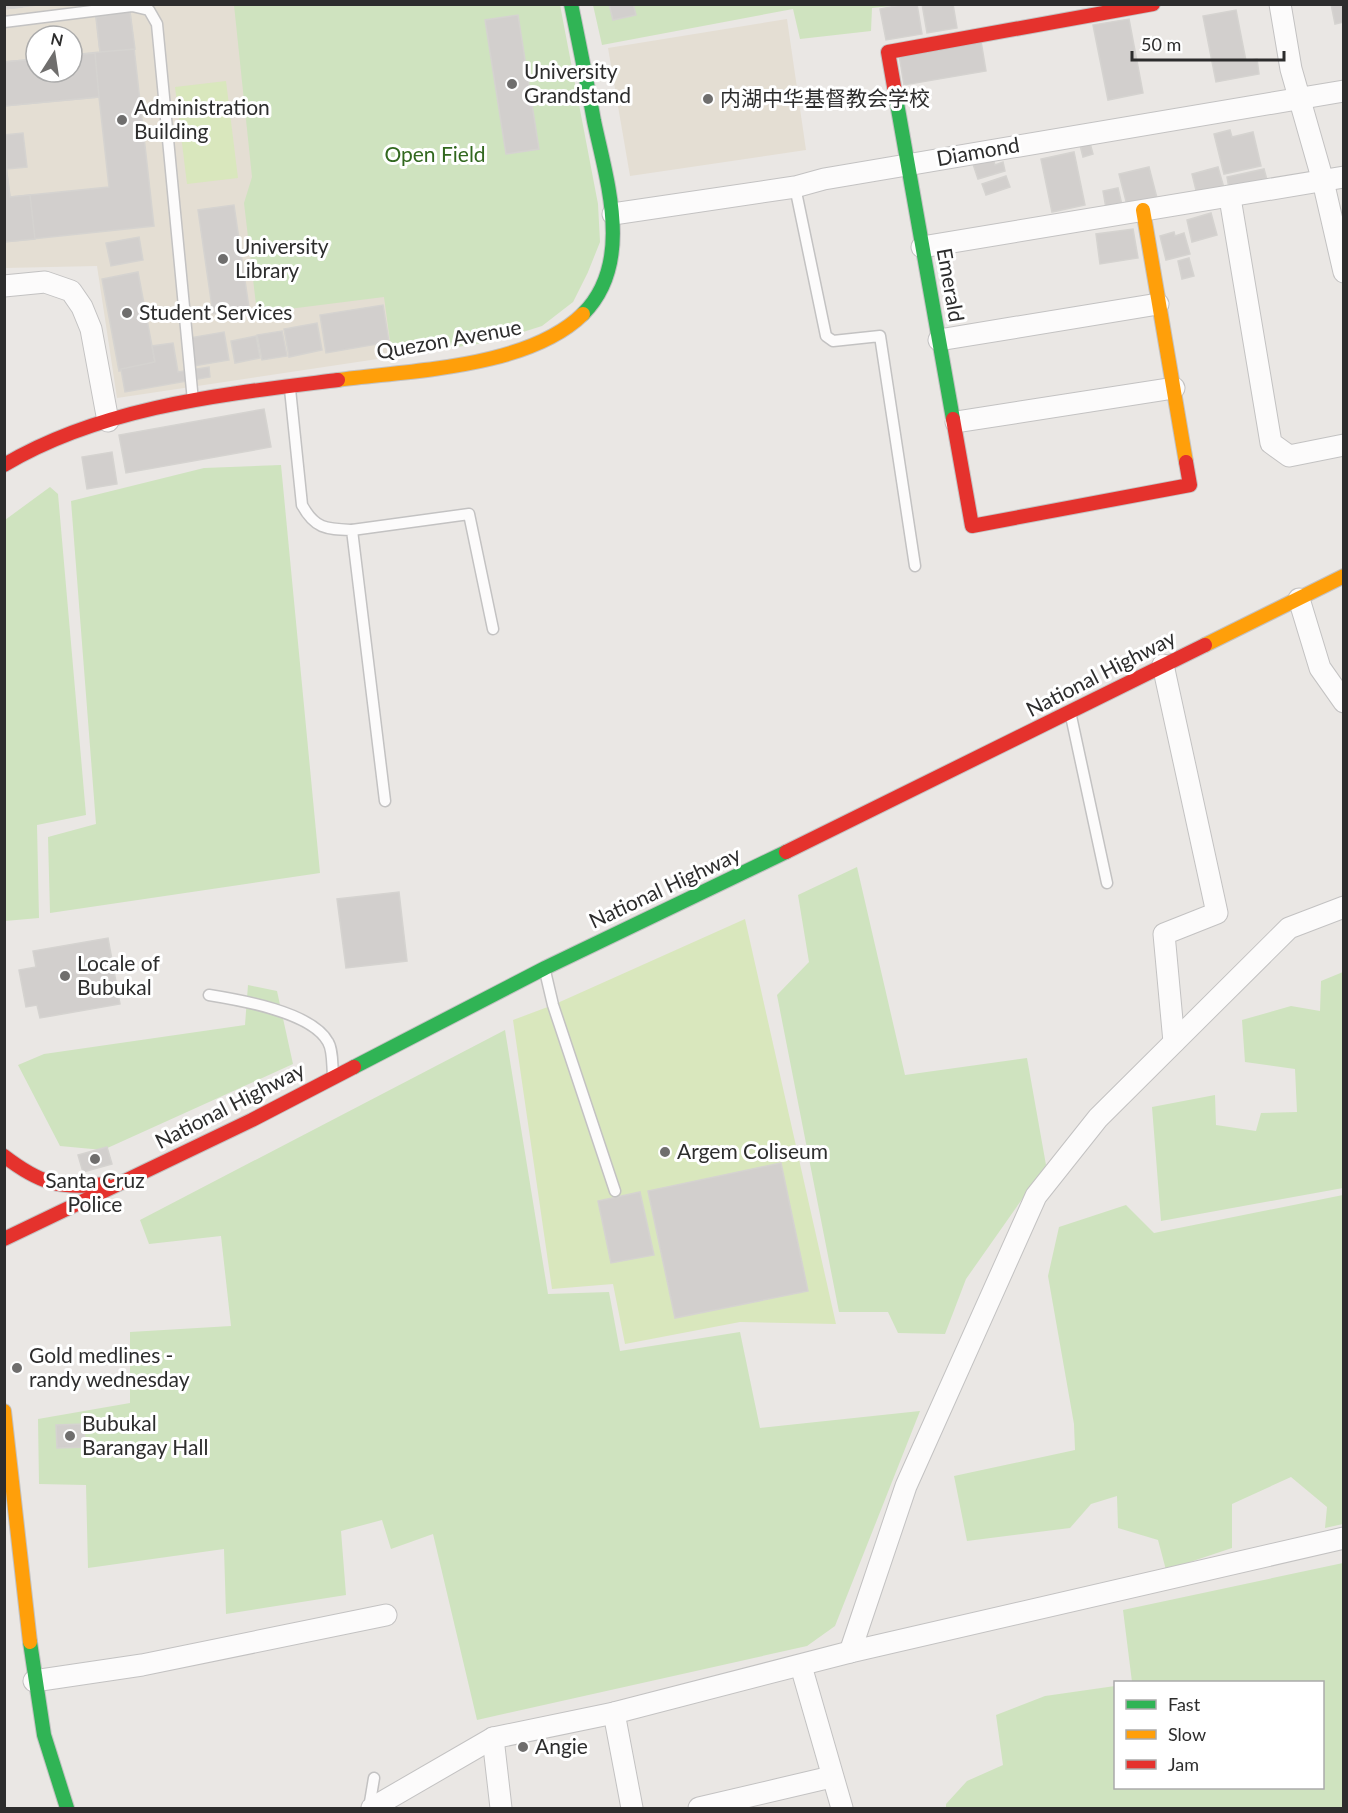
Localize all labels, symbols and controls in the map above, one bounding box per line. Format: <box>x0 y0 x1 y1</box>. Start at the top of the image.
north arrow <box>24 24 84 84</box>
scale bar <box>1132 24 1284 62</box>
text: N <box>49 28 65 49</box>
text: 50 m <box>1141 33 1181 55</box>
place label: University Grandstand <box>524 58 631 107</box>
marker: University Grandstand <box>505 77 519 91</box>
place label: 内湖中华基督教会学校 <box>720 85 930 110</box>
marker: 内湖中华基督教会学校 <box>701 92 715 106</box>
place label: Administration Building <box>134 94 270 143</box>
marker: Administration Building <box>115 113 129 127</box>
street label: Diamond <box>934 131 1021 170</box>
park label: Open Field <box>384 141 486 166</box>
place label: University Library <box>235 233 329 282</box>
street label: Emerald <box>933 246 970 324</box>
marker: University Library <box>216 252 230 266</box>
place label: Student Services <box>139 299 292 324</box>
marker: Student Services <box>120 306 134 320</box>
street label: Quezon Avenue <box>374 313 523 364</box>
street label: National Highway <box>1021 624 1179 721</box>
street label: National Highway <box>585 841 744 933</box>
place label: Locale of Bubukal <box>77 950 160 999</box>
marker: Locale of Bubukal <box>58 969 72 983</box>
street label: National Highway <box>150 1056 308 1153</box>
place label: Argem Coliseum <box>677 1138 828 1163</box>
marker: Argem Coliseum <box>658 1145 672 1159</box>
marker: Santa Cruz Police <box>88 1152 102 1166</box>
place label: Santa Cruz Police <box>45 1167 145 1216</box>
place label: Gold medlines - randy wednesday <box>29 1342 190 1391</box>
marker: Gold medlines - randy wednesday <box>10 1361 24 1375</box>
place label: Bubukal Barangay Hall <box>82 1410 208 1459</box>
marker: Bubukal Barangay Hall <box>63 1429 77 1443</box>
legend <box>1114 1681 1324 1789</box>
text: Fast <box>1168 1693 1201 1715</box>
text: Slow <box>1168 1723 1206 1745</box>
place label: Angie <box>535 1733 588 1758</box>
marker: Angie <box>516 1740 530 1754</box>
text: Jam <box>1168 1753 1199 1775</box>

